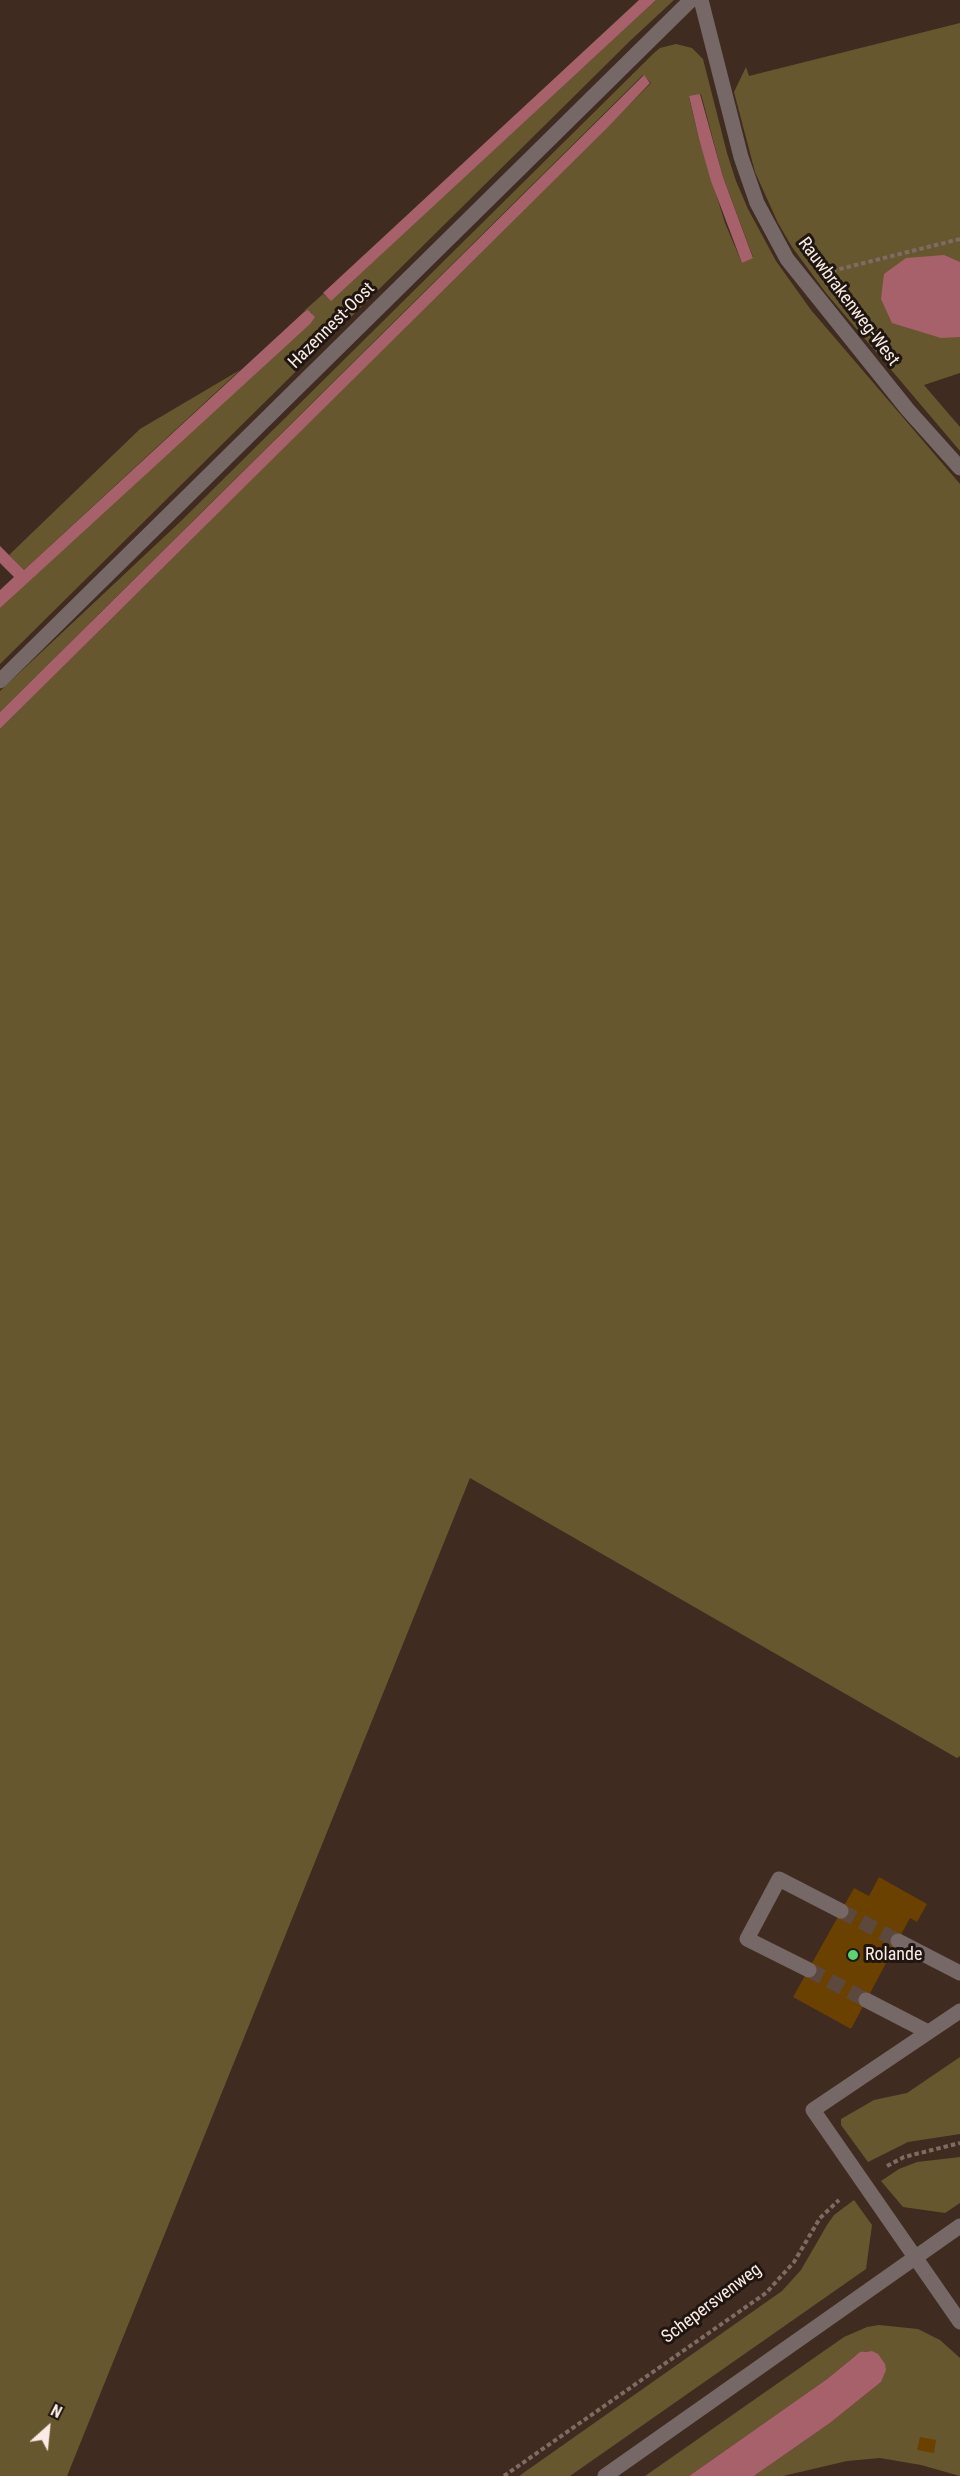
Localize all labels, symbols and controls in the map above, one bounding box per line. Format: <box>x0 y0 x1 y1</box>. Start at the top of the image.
street label: Rauwbrakenweg-West <box>793 234 903 370</box>
street label: Hazennest-Oost <box>284 278 380 374</box>
place label: Rolande <box>865 1944 922 1966</box>
marker: Rolande <box>846 1948 860 1962</box>
street label: Schepersvenweg <box>658 2259 766 2349</box>
north arrow <box>18 2398 78 2458</box>
text: N <box>48 2401 65 2422</box>

